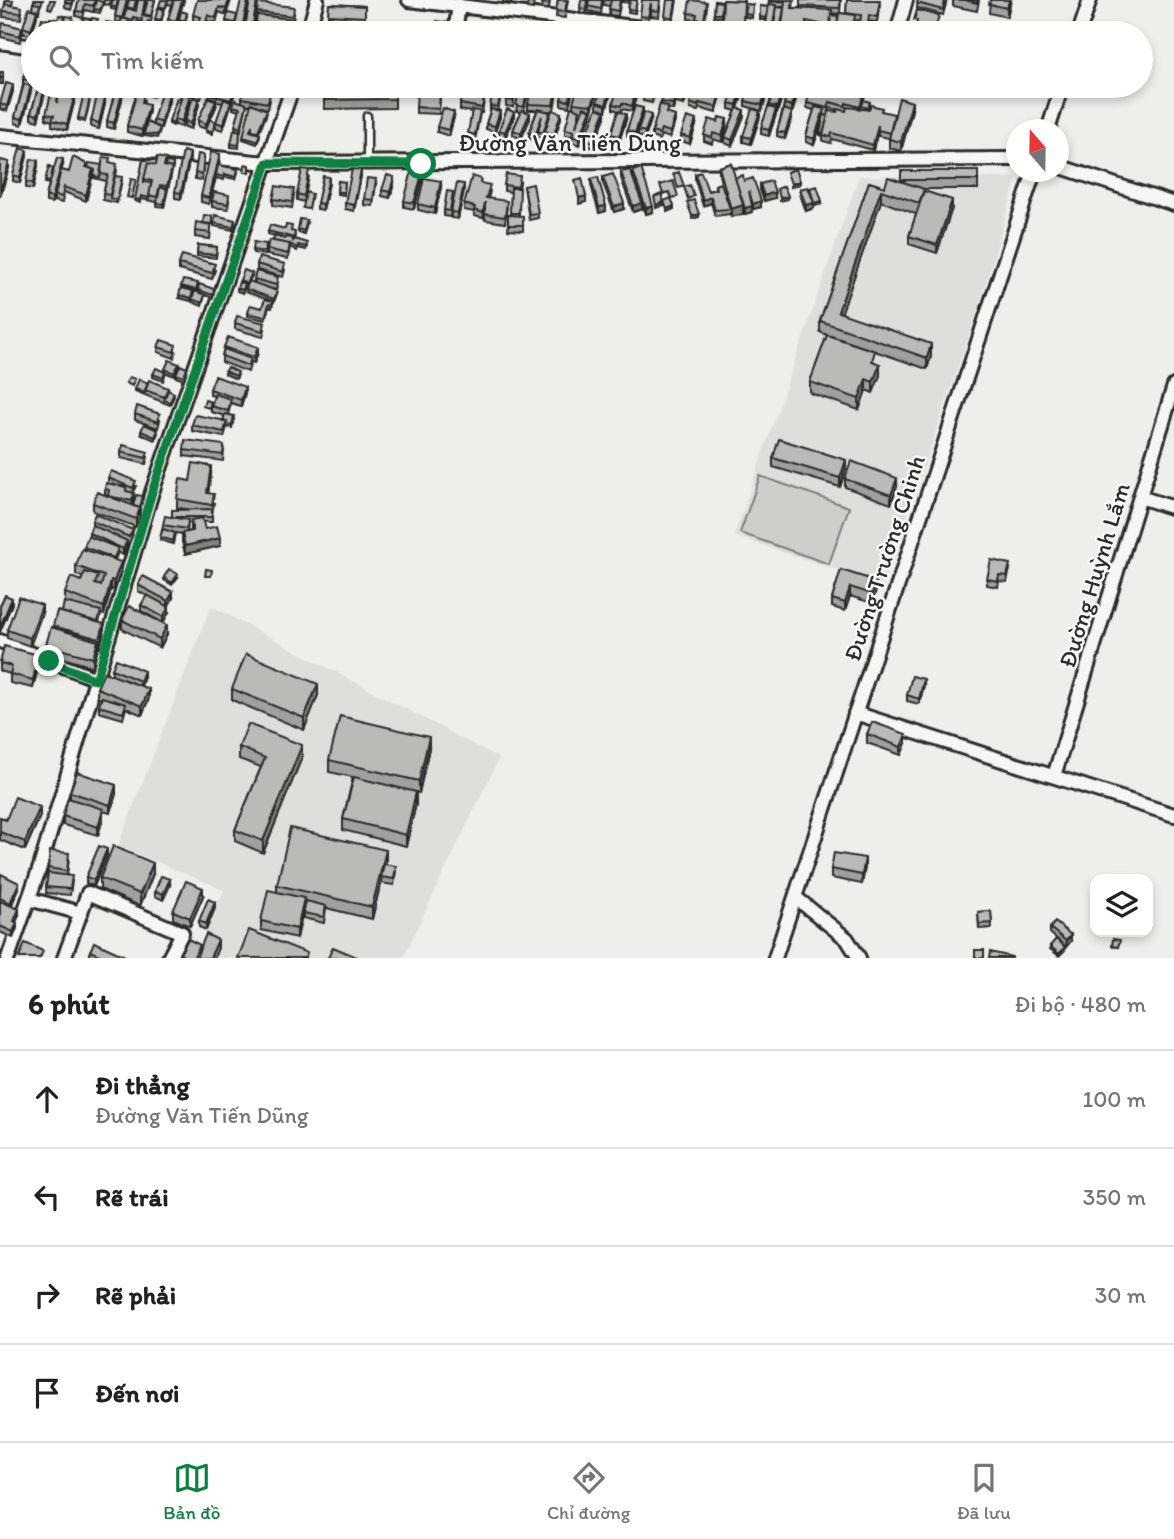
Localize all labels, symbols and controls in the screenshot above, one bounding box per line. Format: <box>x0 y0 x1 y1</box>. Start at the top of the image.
search box <box>21 21 1153 98</box>
icon: search <box>45 41 83 79</box>
text: Tìm kiếm <box>101 44 204 76</box>
north arrow <box>1006 119 1069 182</box>
street label: Đường Văn Tiến Dũng <box>459 128 682 157</box>
route start <box>405 148 436 179</box>
street label: Đường Trường Chinh <box>837 451 931 665</box>
street label: Đường Huỳnh Lắm <box>1052 479 1136 671</box>
route end <box>33 645 64 676</box>
map controls <box>1090 874 1153 937</box>
button: layers <box>1090 874 1153 937</box>
text: 6 phút <box>28 985 110 1022</box>
text: Đi bộ · 480 m <box>1015 990 1146 1018</box>
text: Đi thẳng <box>95 1069 190 1101</box>
icon: ahead <box>28 1080 66 1118</box>
text: 100 m <box>1082 1085 1146 1113</box>
text: Đường Văn Tiến Dũng <box>95 1101 309 1129</box>
icon: left <box>28 1178 66 1216</box>
text: Rẽ trái <box>95 1181 169 1213</box>
text: 350 m <box>1083 1183 1146 1211</box>
icon: right <box>28 1276 66 1314</box>
text: Rẽ phải <box>95 1279 176 1311</box>
text: 30 m <box>1095 1281 1146 1309</box>
icon: arrive <box>28 1374 66 1412</box>
text: Đến nơi <box>95 1377 180 1409</box>
tab: Bản đồ <box>163 1459 221 1524</box>
tab: Chỉ đường <box>547 1459 630 1524</box>
tab: Đã lưu <box>957 1459 1011 1524</box>

